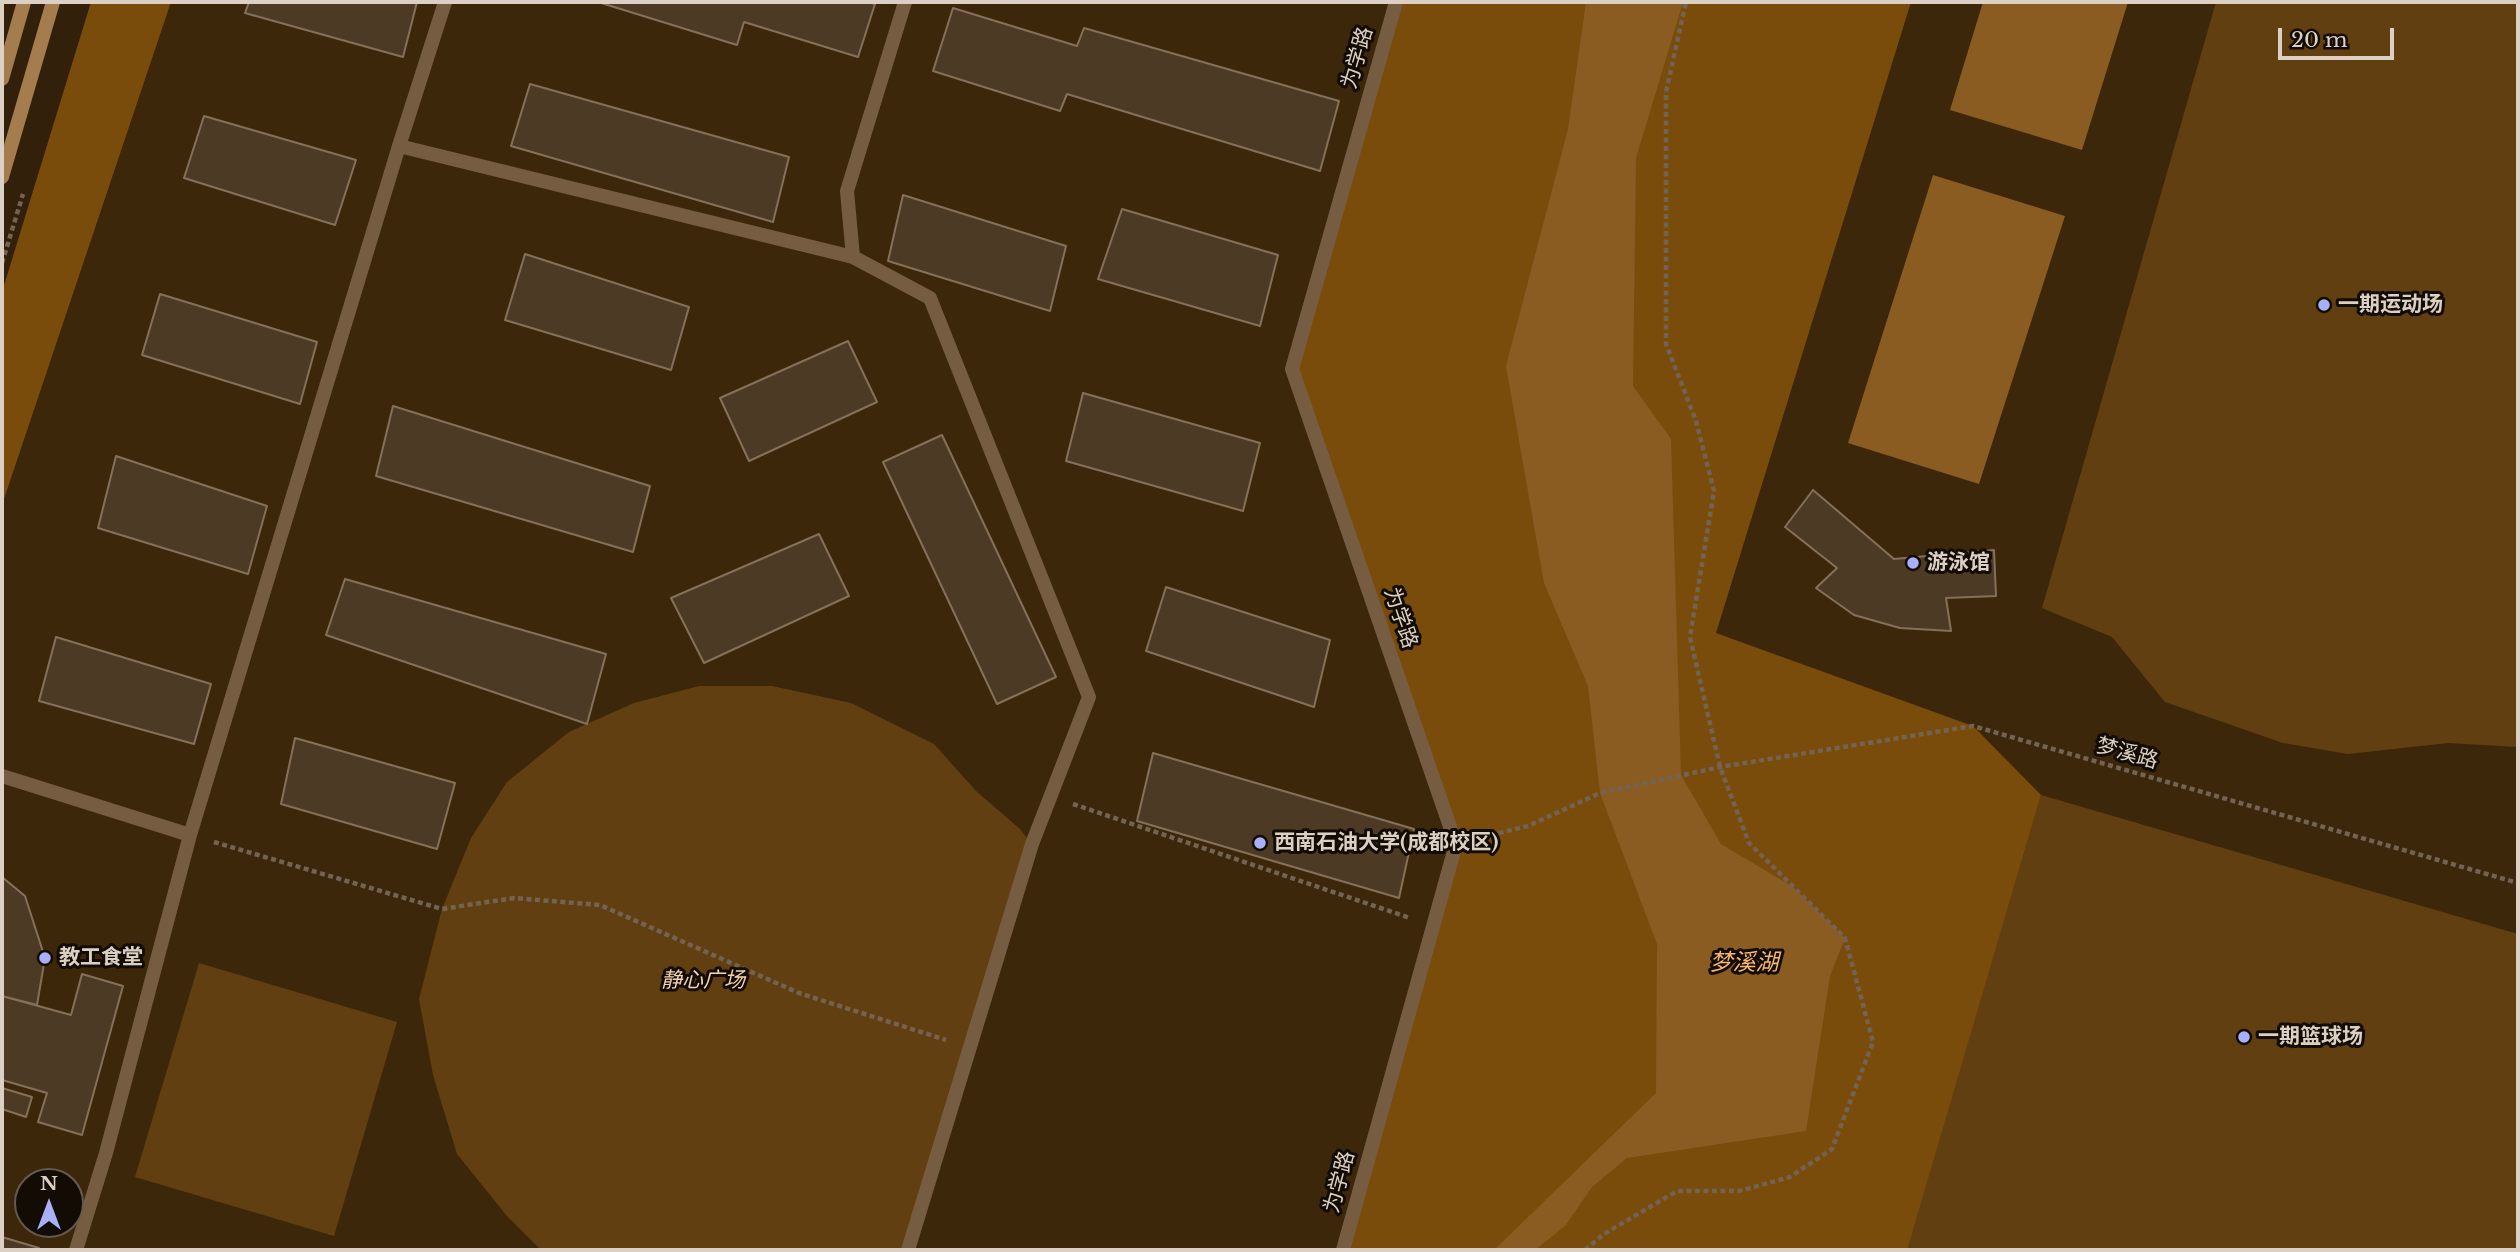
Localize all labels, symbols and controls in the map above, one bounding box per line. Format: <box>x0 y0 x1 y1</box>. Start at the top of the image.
scale bar <box>2282 14 2398 58</box>
street label: 为学路 <box>1337 24 1379 92</box>
text: 20 m <box>2291 27 2348 53</box>
place label: 一期运动场 <box>2338 292 2443 318</box>
marker: 一期运动场 <box>2316 297 2332 313</box>
place label: 游泳馆 <box>1927 550 1990 576</box>
marker: 游泳馆 <box>1905 555 1921 571</box>
street label: 为学路 <box>1378 584 1422 652</box>
street label: 梦溪路 <box>2093 733 2161 775</box>
place label: 西南石油大学(成都校区) <box>1274 830 1498 856</box>
marker: 西南石油大学(成都校区) <box>1252 835 1268 851</box>
place label: 教工食堂 <box>59 945 143 971</box>
marker: 教工食堂 <box>37 950 53 966</box>
water label: 梦溪湖 <box>1710 950 1778 978</box>
park label: 静心广场 <box>661 968 745 994</box>
place label: 一期篮球场 <box>2258 1024 2363 1050</box>
marker: 一期篮球场 <box>2236 1029 2252 1045</box>
street label: 为学路 <box>1320 1148 1360 1216</box>
north arrow <box>14 1168 84 1238</box>
text: N <box>40 1172 58 1195</box>

